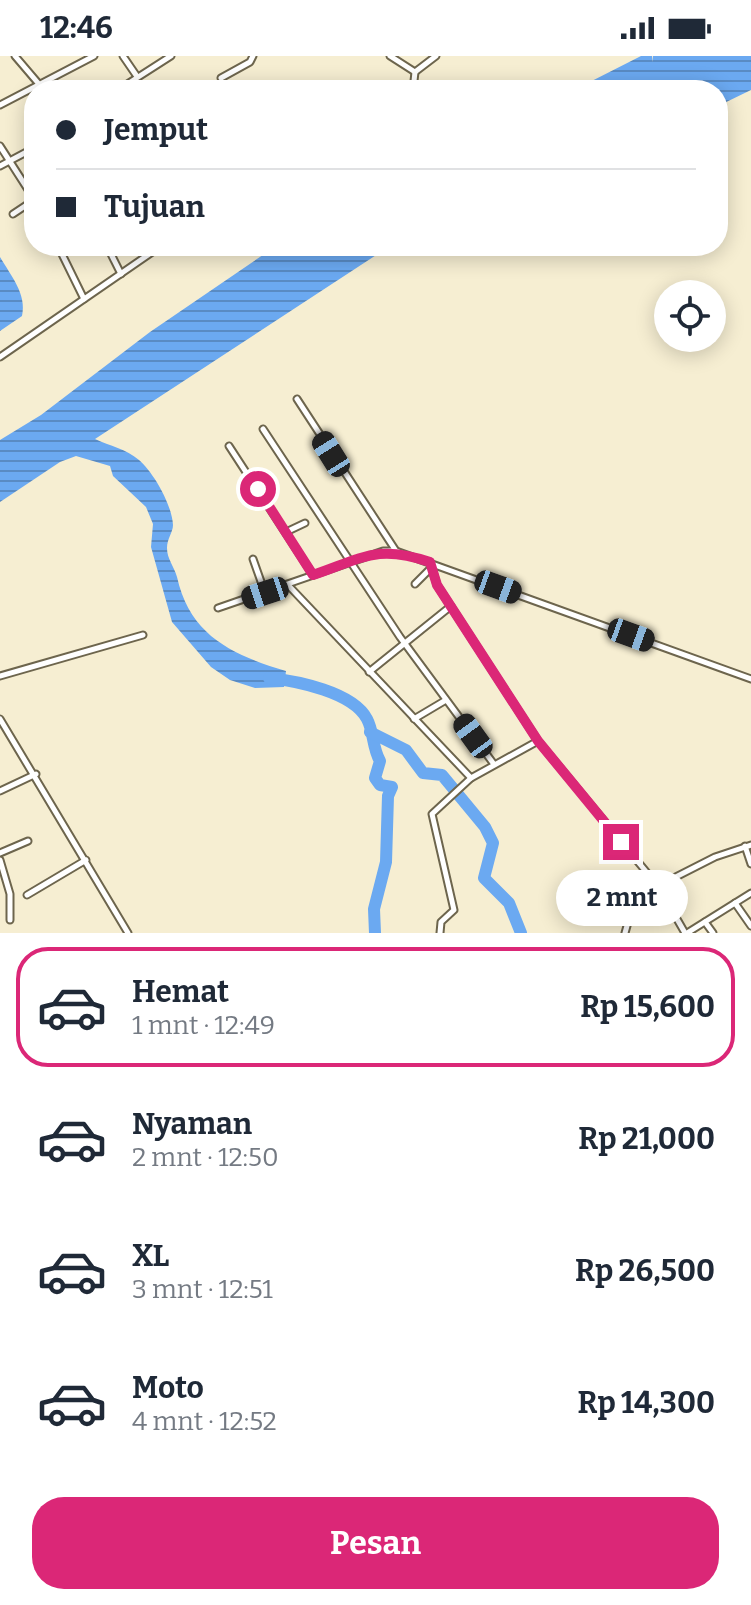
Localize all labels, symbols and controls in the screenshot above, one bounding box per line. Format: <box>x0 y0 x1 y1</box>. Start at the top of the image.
text: 12:46 <box>40 10 113 46</box>
text: Jemput <box>104 112 208 148</box>
text: Tujuan <box>104 189 205 225</box>
map controls <box>654 280 726 352</box>
button: locate <box>654 280 726 352</box>
car <box>308 427 354 481</box>
route start <box>240 471 276 507</box>
car <box>471 568 525 606</box>
car <box>238 574 292 612</box>
car <box>604 616 658 654</box>
car <box>449 710 497 762</box>
route end <box>603 824 639 860</box>
callout: 2 mnt <box>555 870 687 926</box>
text: 2 mnt <box>586 882 658 913</box>
icon: car <box>36 971 108 1043</box>
text: Hemat <box>132 974 229 1010</box>
text: Rp 15,600 <box>580 989 715 1025</box>
text: 1 mnt · 12:49 <box>132 1010 275 1041</box>
icon: car <box>36 1103 108 1175</box>
text: Nyaman <box>132 1106 252 1142</box>
text: Rp 21,000 <box>578 1121 715 1157</box>
text: 2 mnt · 12:50 <box>132 1142 279 1173</box>
icon: car <box>36 1235 108 1307</box>
text: XL <box>132 1238 169 1274</box>
text: Rp 26,500 <box>575 1253 715 1289</box>
text: 3 mnt · 12:51 <box>132 1274 273 1305</box>
icon: car <box>36 1367 108 1439</box>
text: Moto <box>132 1370 204 1406</box>
text: Rp 14,300 <box>578 1385 715 1421</box>
text: 4 mnt · 12:52 <box>132 1406 277 1437</box>
button: Pesan <box>32 1497 719 1589</box>

